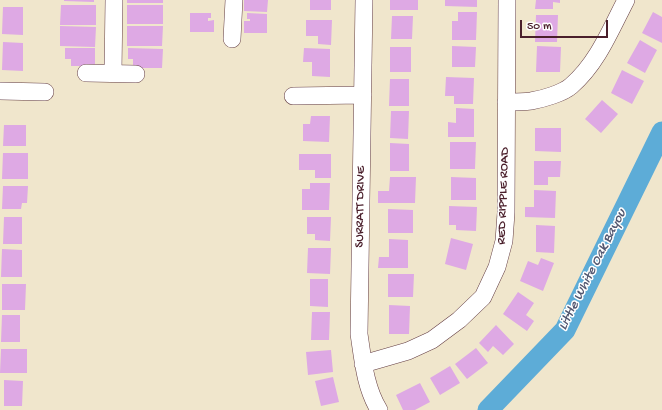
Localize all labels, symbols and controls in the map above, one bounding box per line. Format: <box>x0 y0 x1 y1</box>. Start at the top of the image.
scale bar <box>522 12 610 38</box>
text: 50 m <box>527 20 552 34</box>
street label: RED RIPPLE ROAD <box>495 147 513 245</box>
street label: SURRATT DRIVE <box>352 166 370 248</box>
water label: Little White Oak Bayou <box>555 207 631 333</box>

